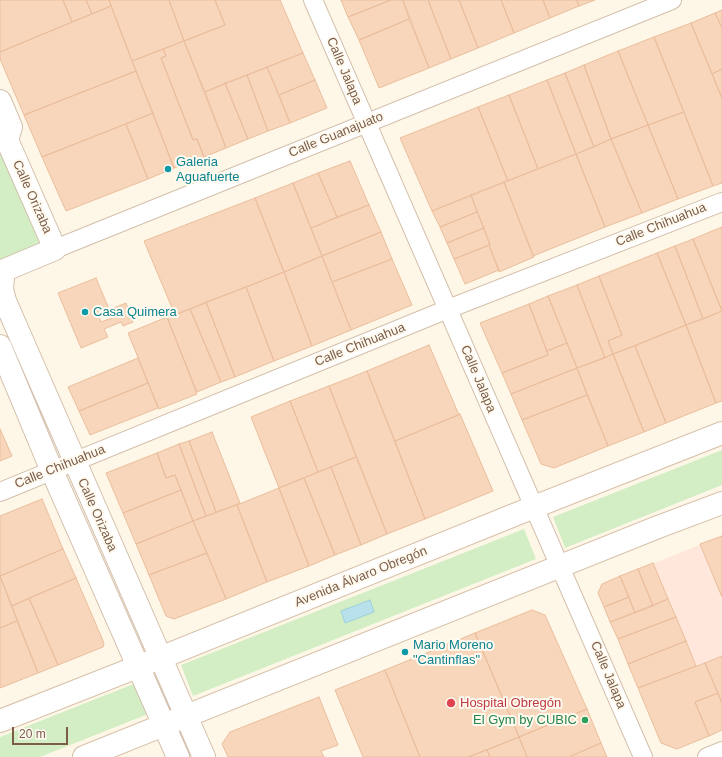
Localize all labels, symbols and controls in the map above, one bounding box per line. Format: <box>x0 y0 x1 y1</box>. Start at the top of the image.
street label: Calle Jalapa <box>323 35 365 107</box>
street label: Calle Guanajuato <box>287 109 385 161</box>
place label: Galeria Aguafuerte <box>176 154 240 185</box>
street label: Calle Orizaba <box>9 158 55 236</box>
marker: Galeria Aguafuerte <box>163 164 173 174</box>
street label: Calle Chihuahua <box>614 200 708 250</box>
place label: Casa Quimera <box>93 304 177 320</box>
marker: Casa Quimera <box>80 307 90 317</box>
street label: Calle Chihuahua <box>313 320 407 370</box>
street label: Calle Jalapa <box>457 343 499 415</box>
street label: Calle Chihuahua <box>13 442 107 492</box>
street label: Calle Orizaba <box>74 476 120 554</box>
street label: Avenida Álvaro Obregón <box>293 543 429 611</box>
place label: Mario Moreno "Cantinflas" <box>413 637 493 668</box>
street label: Calle Jalapa <box>587 639 629 711</box>
marker: Mario Moreno "Cantinflas" <box>400 647 410 657</box>
place label: Hospital Obregón <box>460 695 561 711</box>
marker: Hospital Obregón <box>445 697 457 709</box>
place label: El Gym by CUBIC <box>473 712 577 728</box>
marker: El Gym by CUBIC <box>580 715 590 725</box>
scale bar <box>14 719 70 745</box>
text: 20 m <box>19 727 46 741</box>

